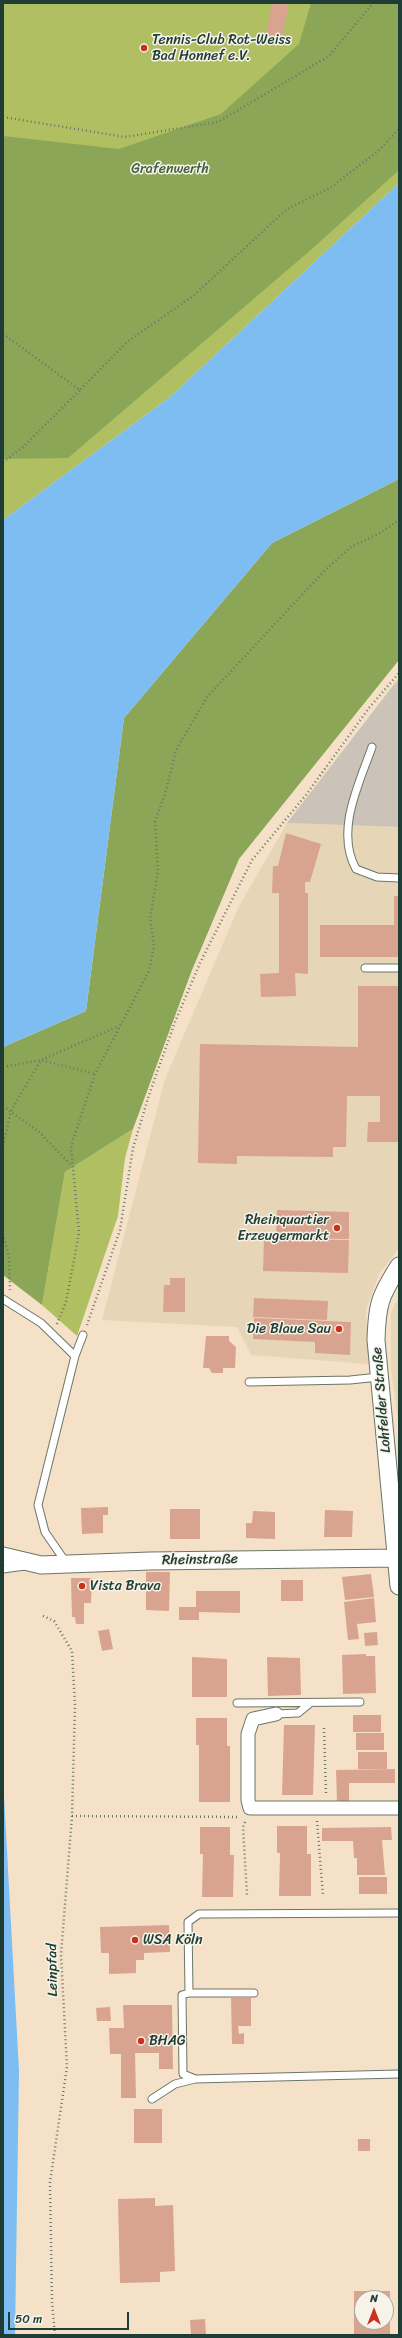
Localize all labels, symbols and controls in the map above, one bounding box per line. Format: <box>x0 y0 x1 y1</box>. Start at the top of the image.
place label: Tennis-Club Rot-Weiss Bad Honnef e.V. <box>152 32 291 64</box>
marker: Tennis-Club Rot-Weiss Bad Honnef e.V. <box>139 43 149 53</box>
park label: Grafenwerth <box>131 161 209 177</box>
place label: Rheinquartier Erzeugermarkt <box>238 1212 329 1244</box>
marker: Rheinquartier Erzeugermarkt <box>332 1223 342 1233</box>
place label: Die Blaue Sau <box>247 1321 331 1337</box>
marker: Die Blaue Sau <box>334 1324 344 1334</box>
street label: Lohfelder Straße <box>369 1346 395 1454</box>
street label: Rheinstraße <box>162 1551 238 1569</box>
place label: Vista Brava <box>90 1578 161 1594</box>
marker: Vista Brava <box>77 1581 87 1591</box>
place label: WSA Köln <box>143 1932 203 1948</box>
marker: WSA Köln <box>130 1935 140 1945</box>
street label: Leinpfad <box>44 1943 62 1997</box>
place label: BHAG <box>149 2033 186 2049</box>
marker: BHAG <box>136 2036 146 2046</box>
text: N <box>370 2289 378 2308</box>
north arrow <box>354 2290 394 2330</box>
scale bar <box>10 2304 131 2330</box>
text: 50 m <box>15 2308 42 2330</box>

